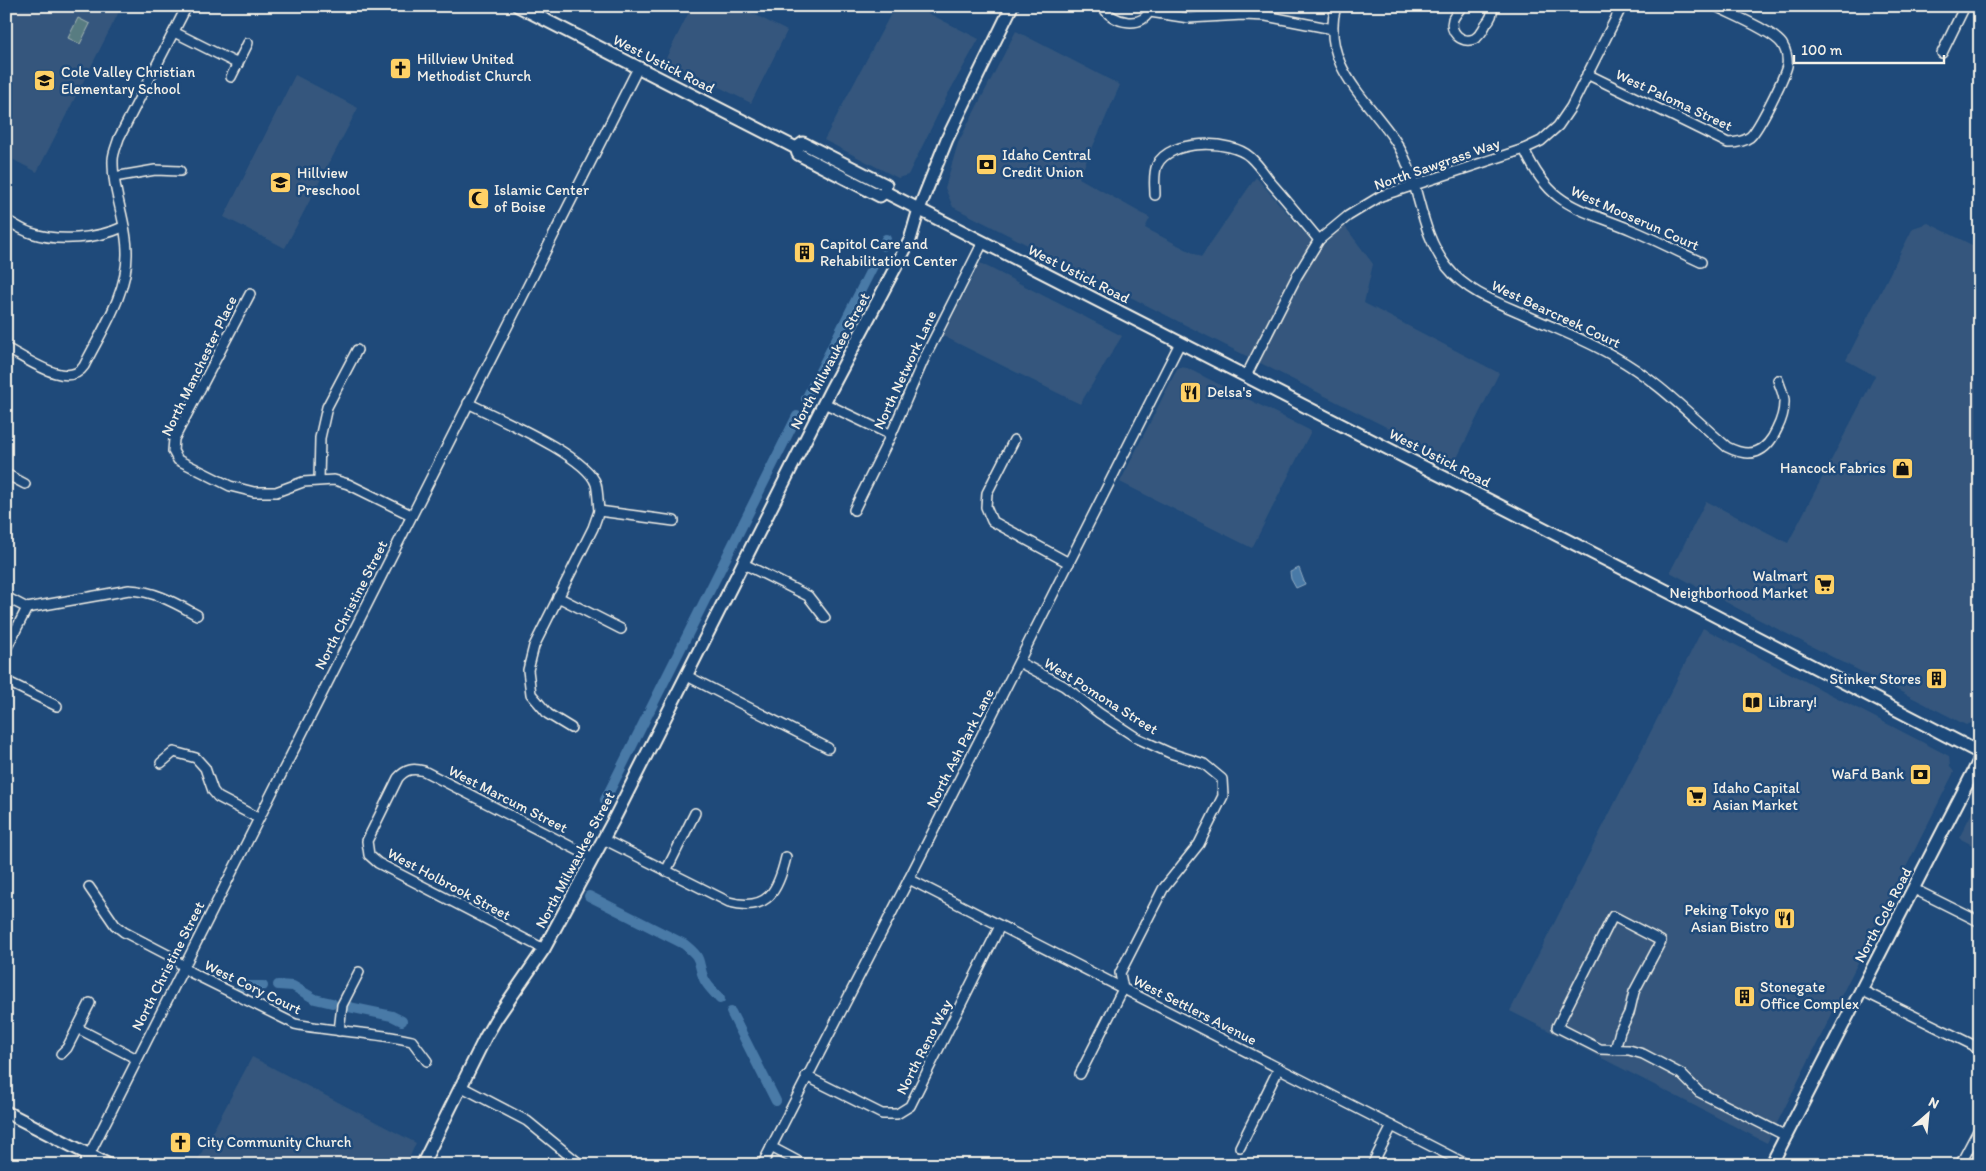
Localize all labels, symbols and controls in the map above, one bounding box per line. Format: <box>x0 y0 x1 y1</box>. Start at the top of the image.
street label: West Ustick Road <box>610 31 719 98</box>
scale bar <box>1794 32 1944 64</box>
text: 100 m <box>1801 41 1843 59</box>
place label: Hillview United Methodist Church <box>417 50 531 85</box>
church icon: Hillview United Methodist Church <box>389 56 413 80</box>
place label: Cole Valley Christian Elementary School <box>61 63 196 98</box>
street label: West Paloma Street <box>1613 65 1736 135</box>
school or university icon: Cole Valley Christian Elementary School <box>33 69 57 93</box>
street label: North Sawgrass Way <box>1372 134 1502 194</box>
place label: Idaho Central Credit Union <box>1002 146 1092 181</box>
bank icon: Idaho Central Credit Union <box>974 152 998 176</box>
place label: Hillview Preschool <box>297 164 361 199</box>
school or university icon: Hillview Preschool <box>269 170 293 194</box>
place label: Islamic Center of Boise <box>494 181 589 216</box>
street label: West Mooserun Court <box>1568 181 1702 255</box>
mosque icon: Islamic Center of Boise <box>466 187 490 211</box>
place label: Capitol Care and Rehabilitation Center <box>820 235 957 270</box>
building icon: Capitol Care and Rehabilitation Center <box>792 241 816 265</box>
street label: West Ustick Road <box>1025 241 1134 308</box>
street label: West Bearcreek Court <box>1488 276 1624 352</box>
street label: North Milwaukee Street <box>786 289 874 432</box>
street label: North Manchester Place <box>157 293 241 439</box>
street label: North Network Lane <box>870 308 940 432</box>
restaurant icon: Delsa's <box>1179 380 1203 404</box>
place label: Delsa's <box>1207 383 1252 401</box>
street label: West Ustick Road <box>1386 425 1495 492</box>
shop icon: Hancock Fabrics <box>1890 456 1914 480</box>
place label: Hancock Fabrics <box>1780 459 1886 477</box>
street label: North Christine Street <box>311 537 392 673</box>
place label: Walmart Neighborhood Market <box>1670 567 1808 602</box>
supermarket icon: Walmart Neighborhood Market <box>1812 573 1836 597</box>
street label: West Pomona Street <box>1041 654 1162 739</box>
building icon: Stinker Stores <box>1925 667 1949 691</box>
place label: Stinker Stores <box>1829 670 1921 688</box>
street label: North Ash Park Lane <box>922 685 998 811</box>
library icon: Library! <box>1740 690 1764 714</box>
place label: Library! <box>1768 693 1817 711</box>
street label: West Marcum Street <box>445 761 571 837</box>
bank icon: WaFd Bank <box>1908 762 1932 786</box>
place label: WaFd Bank <box>1832 765 1904 783</box>
place label: Idaho Capital Asian Market <box>1713 779 1801 814</box>
supermarket icon: Idaho Capital Asian Market <box>1685 785 1709 809</box>
street label: North Milwaukee Street <box>531 788 619 931</box>
street label: West Holbrook Street <box>384 844 514 924</box>
street label: North Cole Road <box>1850 864 1916 966</box>
street label: North Christine Street <box>128 898 209 1034</box>
place label: Peking Tokyo Asian Bistro <box>1685 901 1769 936</box>
restaurant icon: Peking Tokyo Asian Bistro <box>1773 907 1797 931</box>
street label: West Cory Court <box>202 956 305 1018</box>
street label: West Settlers Avenue <box>1130 971 1260 1049</box>
place label: Stonegate Office Complex <box>1760 978 1859 1013</box>
building icon: Stonegate Office Complex <box>1732 984 1756 1008</box>
street label: North Reno Way <box>892 996 956 1098</box>
north arrow <box>1904 1088 1954 1138</box>
text: N <box>1926 1093 1942 1113</box>
church icon: City Community Church <box>169 1130 193 1154</box>
place label: City Community Church <box>197 1133 352 1151</box>

